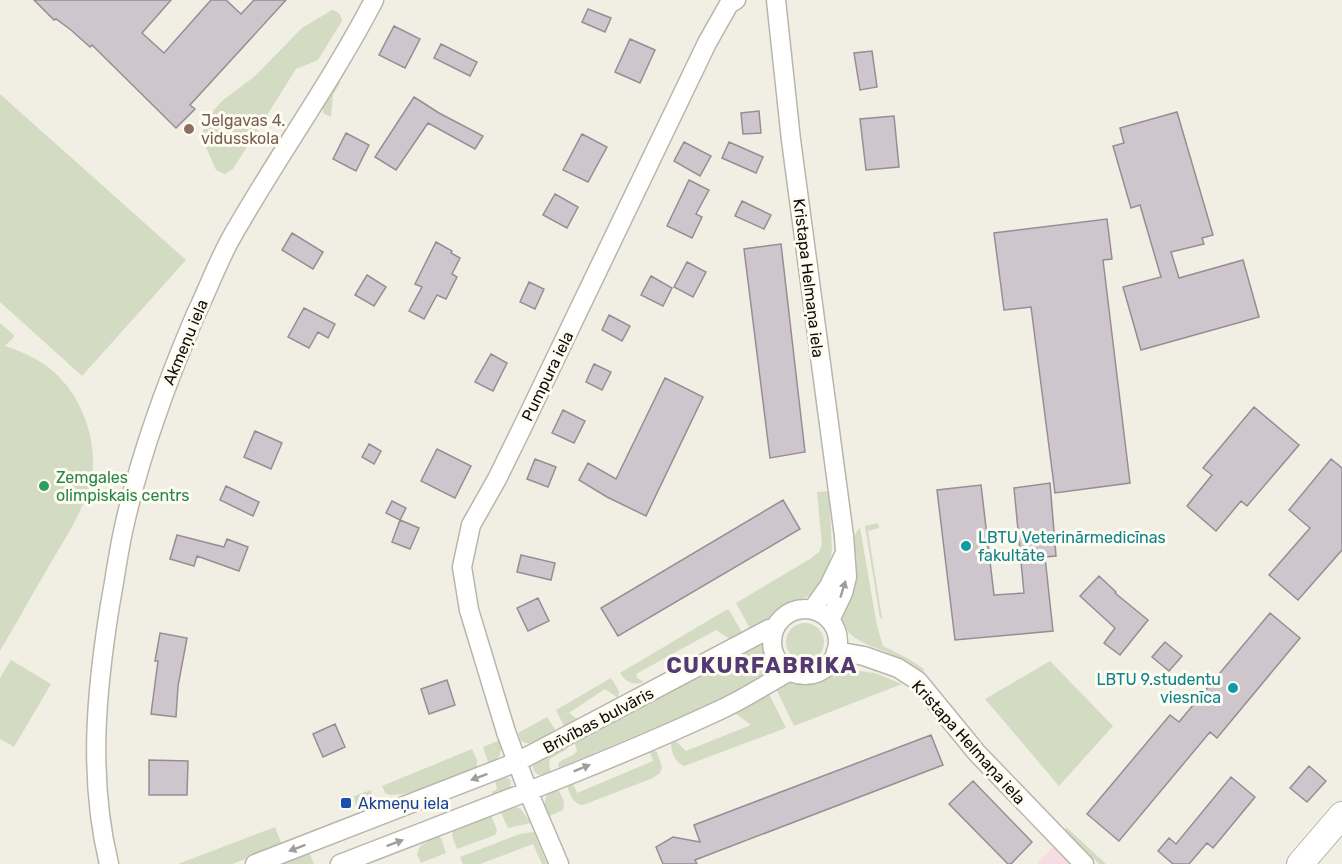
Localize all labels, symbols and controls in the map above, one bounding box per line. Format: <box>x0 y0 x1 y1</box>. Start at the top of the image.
place label: Jelgavas 4. vidusskola <box>201 111 285 148</box>
marker: Jelgavas 4. vidusskola <box>182 122 196 136</box>
street label: Kristapa Helmaņa iela <box>789 197 828 359</box>
street label: Akmeņu iela <box>159 297 212 388</box>
street label: Pumpura iela <box>518 328 577 424</box>
place label: Zemgales olimpiskais centrs <box>56 468 189 505</box>
marker: Zemgales olimpiskais centrs <box>37 479 51 493</box>
place label: LBTU Veterinārmedicīnas fakultāte <box>978 528 1166 565</box>
marker: LBTU Veterinārmedicīnas fakultāte <box>959 539 973 553</box>
one-way arrow <box>839 580 848 598</box>
district label: CUKURFABRIKA <box>666 652 858 679</box>
place label: LBTU 9.studentu viesnīca <box>1097 670 1221 707</box>
street label: Kristapa Helmaņa iela <box>908 676 1029 808</box>
marker: LBTU 9.studentu viesnīca <box>1226 681 1240 695</box>
street label: Brīvības bulvāris <box>540 683 657 758</box>
one-way arrow <box>573 763 591 772</box>
one-way arrow <box>470 773 488 783</box>
place label: Akmeņu iela <box>358 794 449 813</box>
marker: Akmeņu iela <box>339 796 353 810</box>
one-way arrow <box>386 837 404 847</box>
one-way arrow <box>288 844 306 853</box>

